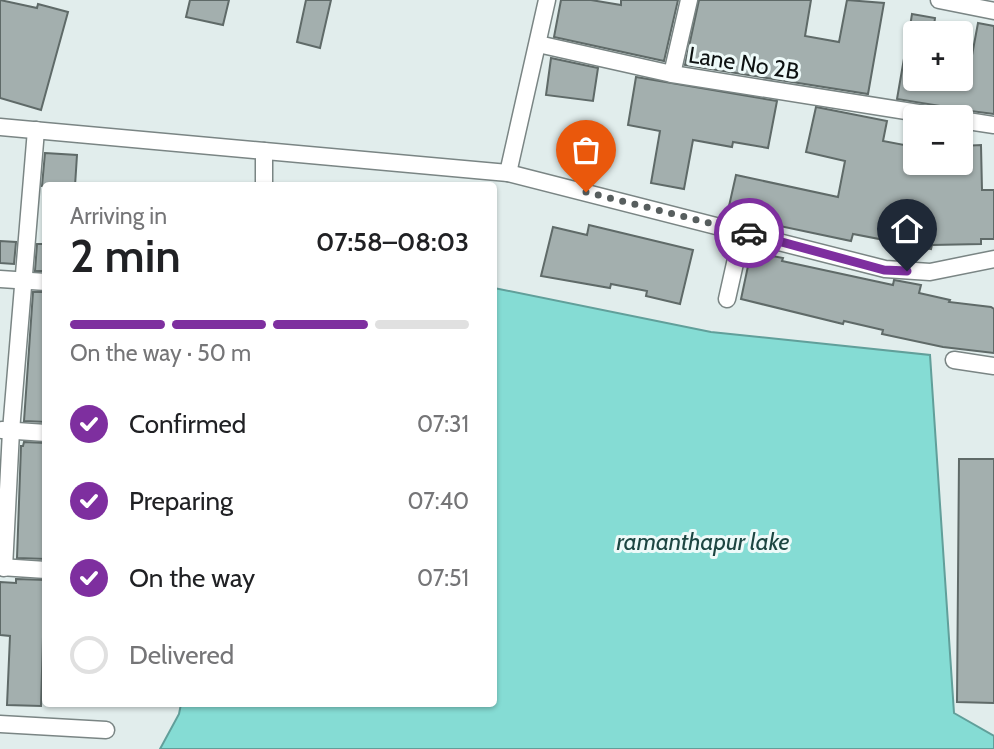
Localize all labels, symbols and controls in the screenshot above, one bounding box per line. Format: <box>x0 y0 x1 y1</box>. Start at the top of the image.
map controls <box>903 21 973 175</box>
button: + <box>903 21 973 91</box>
street label: Lane No 2B <box>687 40 802 86</box>
button: − <box>903 105 973 175</box>
pin <box>556 120 616 192</box>
icon: bag <box>567 131 605 169</box>
courier <box>714 198 784 268</box>
pin <box>877 199 937 271</box>
text: Arriving in <box>70 202 167 230</box>
icon: home <box>888 210 926 248</box>
icon: car <box>730 214 768 252</box>
text: 07:58–08:03 <box>316 226 469 258</box>
text: 2 min <box>70 228 181 284</box>
text: On the way · 50 m <box>70 339 251 367</box>
icon: check <box>70 405 108 443</box>
text: Confirmed <box>129 408 246 440</box>
text: 07:31 <box>417 410 469 438</box>
icon: check <box>70 482 108 520</box>
text: Preparing <box>129 485 233 517</box>
text: 07:40 <box>407 487 469 515</box>
water label: ramanthapur lake <box>616 527 790 556</box>
icon: check <box>70 559 108 597</box>
text: On the way <box>129 562 255 594</box>
text: 07:51 <box>417 564 469 592</box>
text: Delivered <box>129 639 234 671</box>

